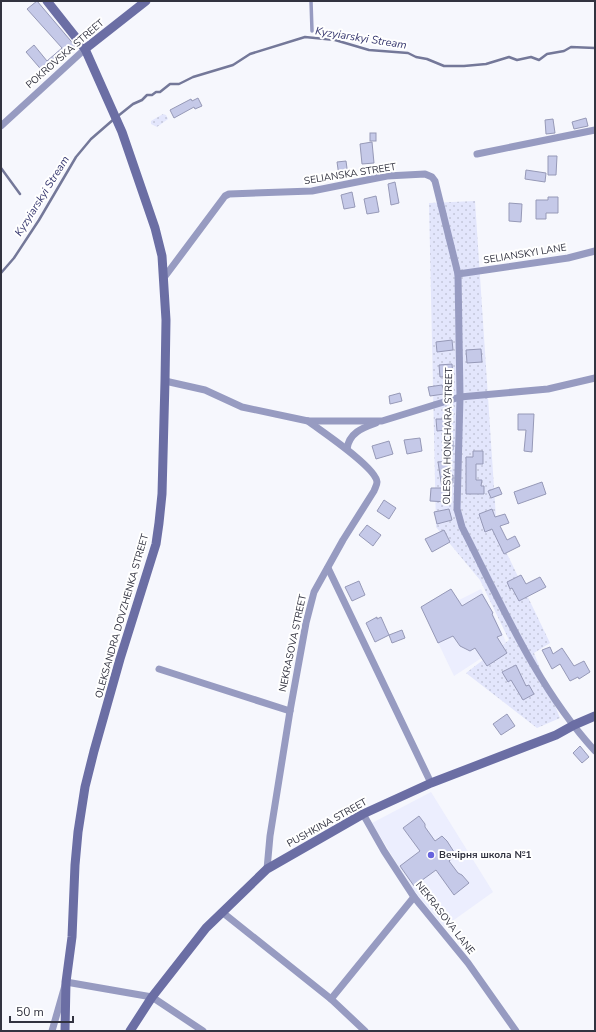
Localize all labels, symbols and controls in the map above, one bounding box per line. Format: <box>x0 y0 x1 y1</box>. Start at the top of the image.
street label: POKROVSKA STREET <box>23 16 107 92</box>
water label: Kyzyiarskyi Stream <box>314 23 408 53</box>
water label: Kyzyiarskyi Stream <box>11 153 73 239</box>
street label: SELIANSKA STREET <box>303 160 397 188</box>
street label: SELIANSKYI LANE <box>483 241 568 267</box>
street label: OLESYA HONCHARA STREET <box>440 367 456 505</box>
street label: OLEKSANDRA DOVZHENKA STREET <box>92 532 152 700</box>
street label: NEKRASOVA STREET <box>276 593 310 693</box>
street label: PUSHKINA STREET <box>284 795 370 851</box>
place label: Вечірня школа №1 <box>439 848 531 862</box>
marker: Вечірня школа №1 <box>426 850 436 860</box>
street label: NEKRASOVA LANE <box>412 879 478 957</box>
scale bar <box>10 998 73 1024</box>
text: 50 m <box>16 1004 44 1020</box>

